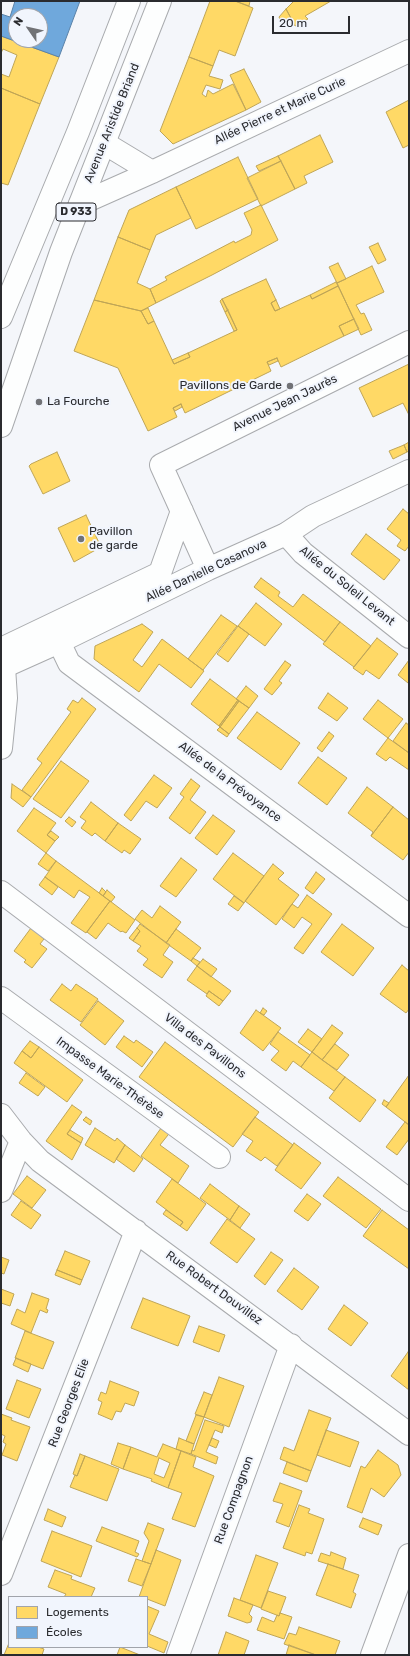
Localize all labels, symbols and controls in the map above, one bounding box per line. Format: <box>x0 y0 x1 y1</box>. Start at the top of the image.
north arrow <box>8 8 48 48</box>
scale bar <box>274 8 352 34</box>
text: N <box>11 15 26 28</box>
text: 20 m <box>279 16 307 30</box>
street label: Avenue Aristide Briand <box>81 61 143 185</box>
street label: Allée Pierre et Marie Curie <box>212 74 348 148</box>
road number: D 933 <box>56 203 96 221</box>
street label: Avenue Jean Jaurès <box>230 371 340 435</box>
place label: Pavillons de Garde <box>179 379 282 393</box>
marker: Pavillons de Garde <box>285 381 295 391</box>
place label: La Fourche <box>47 395 109 409</box>
marker: La Fourche <box>34 397 44 407</box>
place label: Pavillon de garde <box>89 525 138 553</box>
marker: Pavillon de garde <box>76 534 86 544</box>
street label: Allée Danielle Casanova <box>143 537 269 605</box>
street label: Allée du Soleil Levant <box>296 543 398 629</box>
street label: Allée de la Prévoyance <box>176 739 284 825</box>
street label: Villa des Pavillons <box>161 1011 249 1081</box>
street label: Impasse Marie-Thérèse <box>53 1034 167 1122</box>
street label: Rue Robert Douvillez <box>163 1248 265 1328</box>
street label: Rue Georges Elie <box>45 1357 93 1449</box>
street label: Rue Compagnon <box>211 1454 257 1546</box>
legend <box>8 1596 148 1648</box>
text: Logements <box>46 1605 109 1619</box>
text: Écoles <box>46 1625 82 1639</box>

